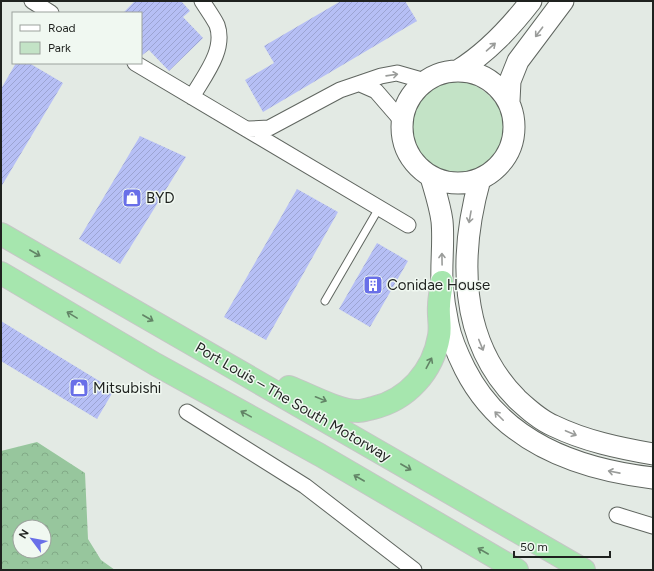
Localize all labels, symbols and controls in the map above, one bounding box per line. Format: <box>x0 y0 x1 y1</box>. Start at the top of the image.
legend <box>12 12 142 64</box>
text: Road <box>48 21 76 35</box>
one-way arrow <box>535 27 543 38</box>
text: Park <box>48 41 71 55</box>
one-way arrow <box>485 43 495 52</box>
one-way arrow <box>385 71 398 79</box>
shop icon: BYD <box>121 187 143 209</box>
place label: BYD <box>146 189 175 207</box>
one-way arrow <box>466 210 474 223</box>
one-way arrow <box>29 250 41 258</box>
one-way arrow <box>438 253 446 266</box>
building icon: Conidae House <box>362 274 384 296</box>
place label: Conidae House <box>387 276 490 294</box>
one-way arrow <box>66 310 78 318</box>
one-way arrow <box>142 314 154 322</box>
street label: Port Louis – The South Motorway <box>192 338 394 466</box>
one-way arrow <box>477 339 485 351</box>
one-way arrow <box>426 357 434 369</box>
shop icon: Mitsubishi <box>68 377 90 399</box>
place label: Mitsubishi <box>93 379 161 397</box>
one-way arrow <box>314 396 326 404</box>
one-way arrow <box>240 410 252 418</box>
one-way arrow <box>494 411 504 421</box>
one-way arrow <box>564 430 576 438</box>
one-way arrow <box>400 463 412 471</box>
one-way arrow <box>608 468 621 476</box>
one-way arrow <box>353 474 365 482</box>
north arrow <box>12 519 52 559</box>
text: N <box>16 527 32 541</box>
scale bar <box>514 533 610 559</box>
text: 50 m <box>520 540 548 554</box>
one-way arrow <box>477 546 489 554</box>

